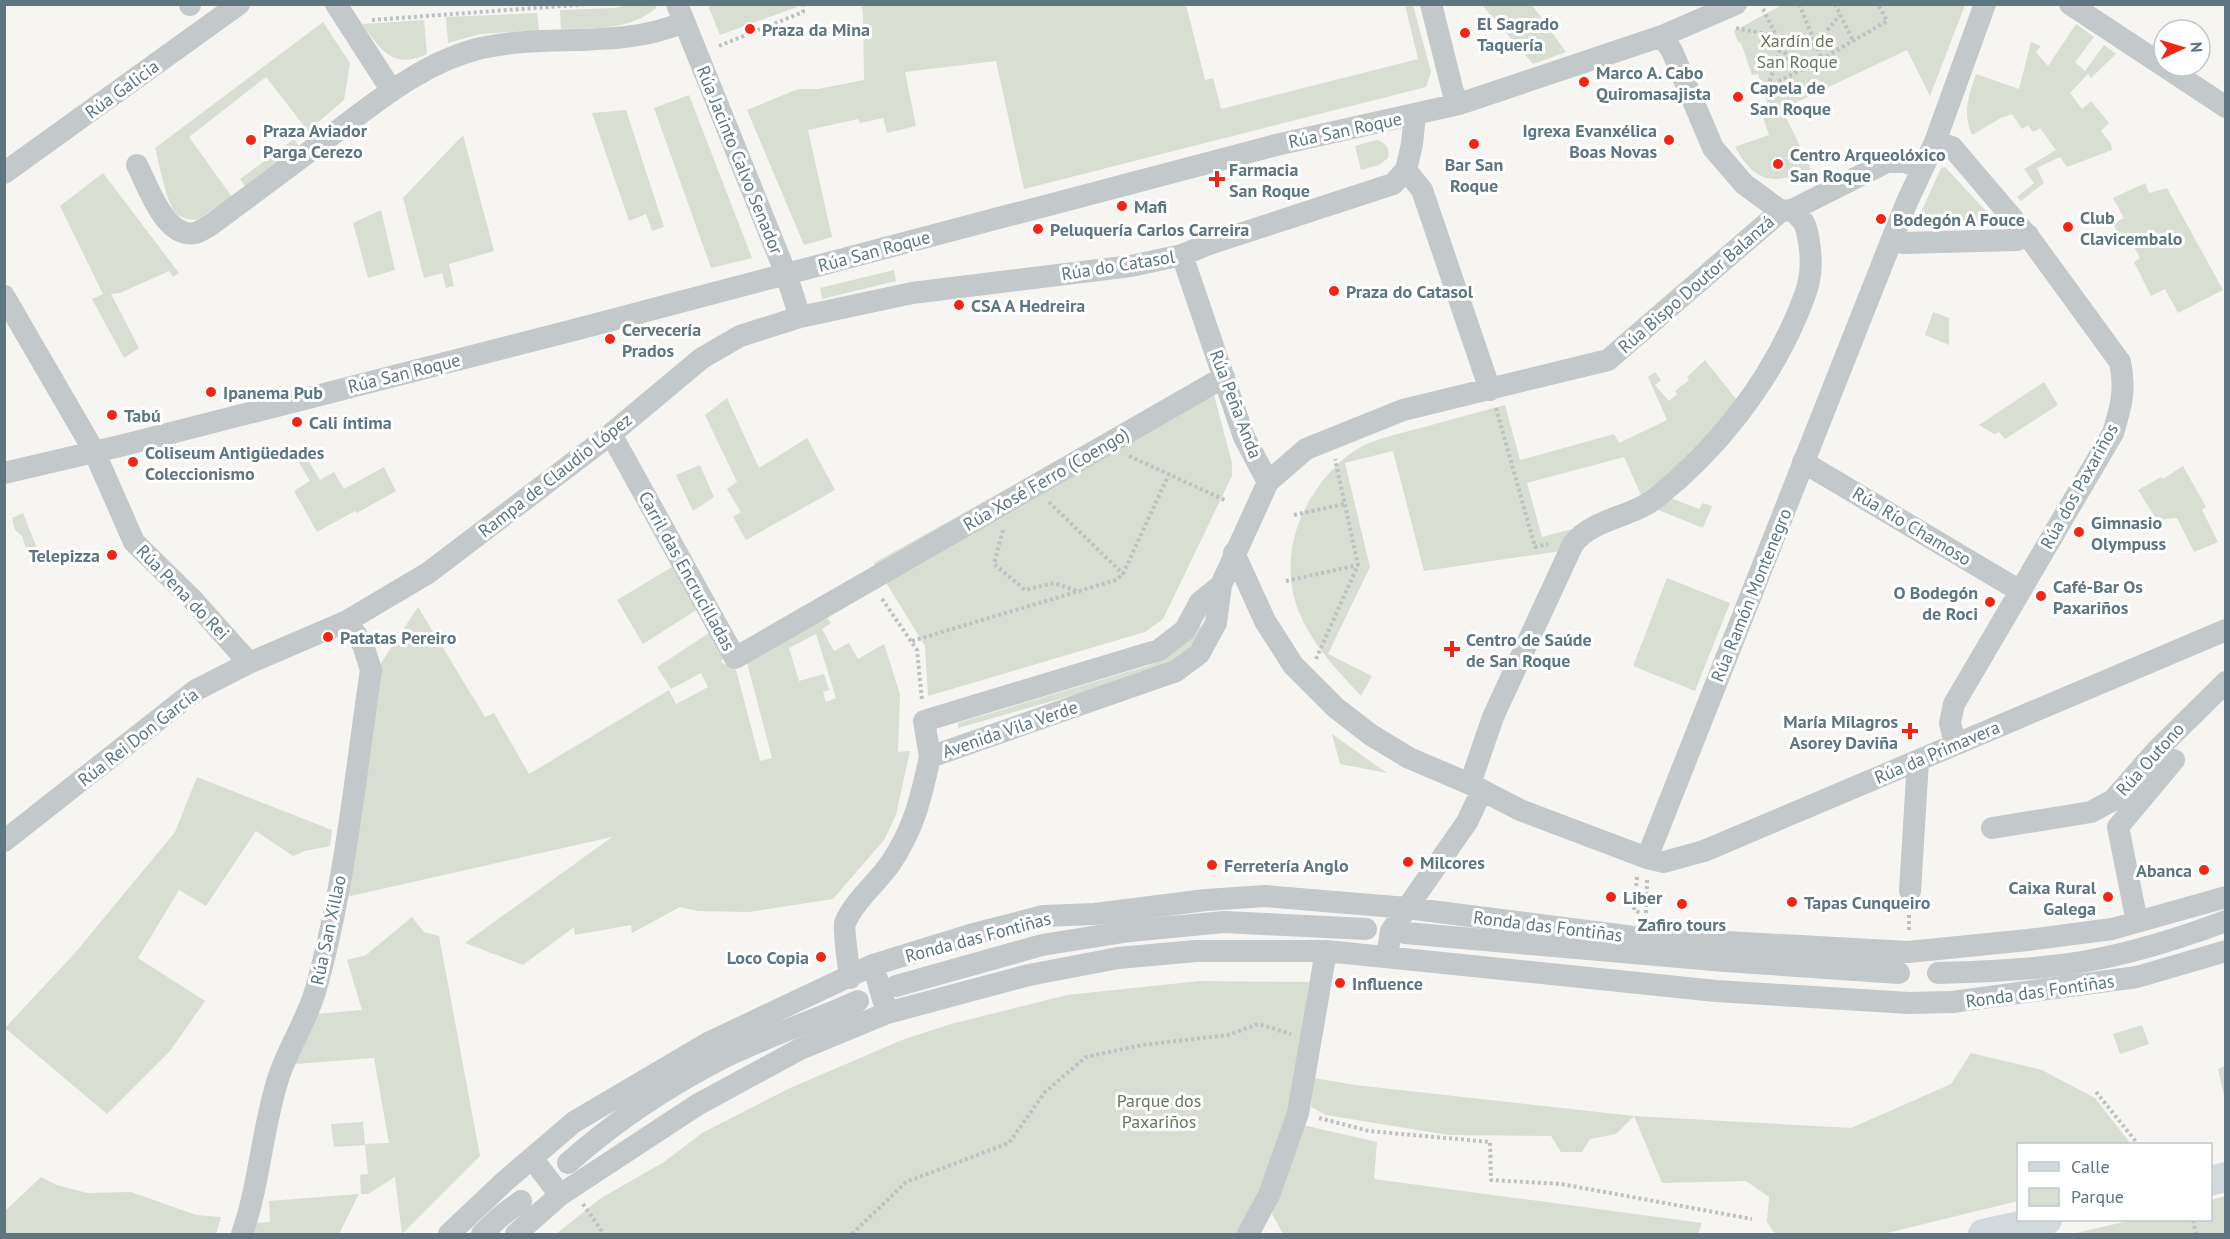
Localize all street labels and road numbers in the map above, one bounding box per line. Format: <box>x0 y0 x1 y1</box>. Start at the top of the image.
street label: Rúa Galicia <box>81 54 163 124</box>
street label: Rúa Jacinto Calvo Senador <box>692 62 788 258</box>
street label: Rúa San Roque <box>1286 107 1404 153</box>
street label: Rúa Bispo Doutor Balanzá <box>1613 210 1779 358</box>
street label: Rúa San Roque <box>815 225 933 277</box>
street label: Rúa do Catasol <box>1060 245 1177 285</box>
street label: Rúa Peña Anda <box>1205 346 1267 462</box>
street label: Rúa San Roque <box>345 348 463 398</box>
street label: Rampa de Claudio López <box>473 408 637 542</box>
street label: Rúa dos Paxariños <box>2035 419 2123 553</box>
street label: Rúa Xosé Ferro (Coengo) <box>959 422 1133 536</box>
street label: Rúa Río Chamoso <box>1849 482 1975 570</box>
street label: Carril das Encrucilladas <box>634 487 740 655</box>
street label: Rúa Ramón Montenegro <box>1706 505 1796 685</box>
street label: Rúa Pena do Rei <box>132 539 234 645</box>
street label: Rúa Rei Don García <box>73 683 203 791</box>
street label: Avenida Vila Verde <box>939 695 1081 763</box>
street label: Rúa da Primavera <box>1871 715 2003 789</box>
street label: Rúa Outono <box>2111 717 2189 801</box>
street label: Rúa San Xillao <box>305 873 351 987</box>
street label: Ronda das Fontiñas <box>1472 905 1624 947</box>
street label: Ronda das Fontiñas <box>903 907 1053 967</box>
street label: Ronda das Fontiñas <box>1964 969 2116 1013</box>

